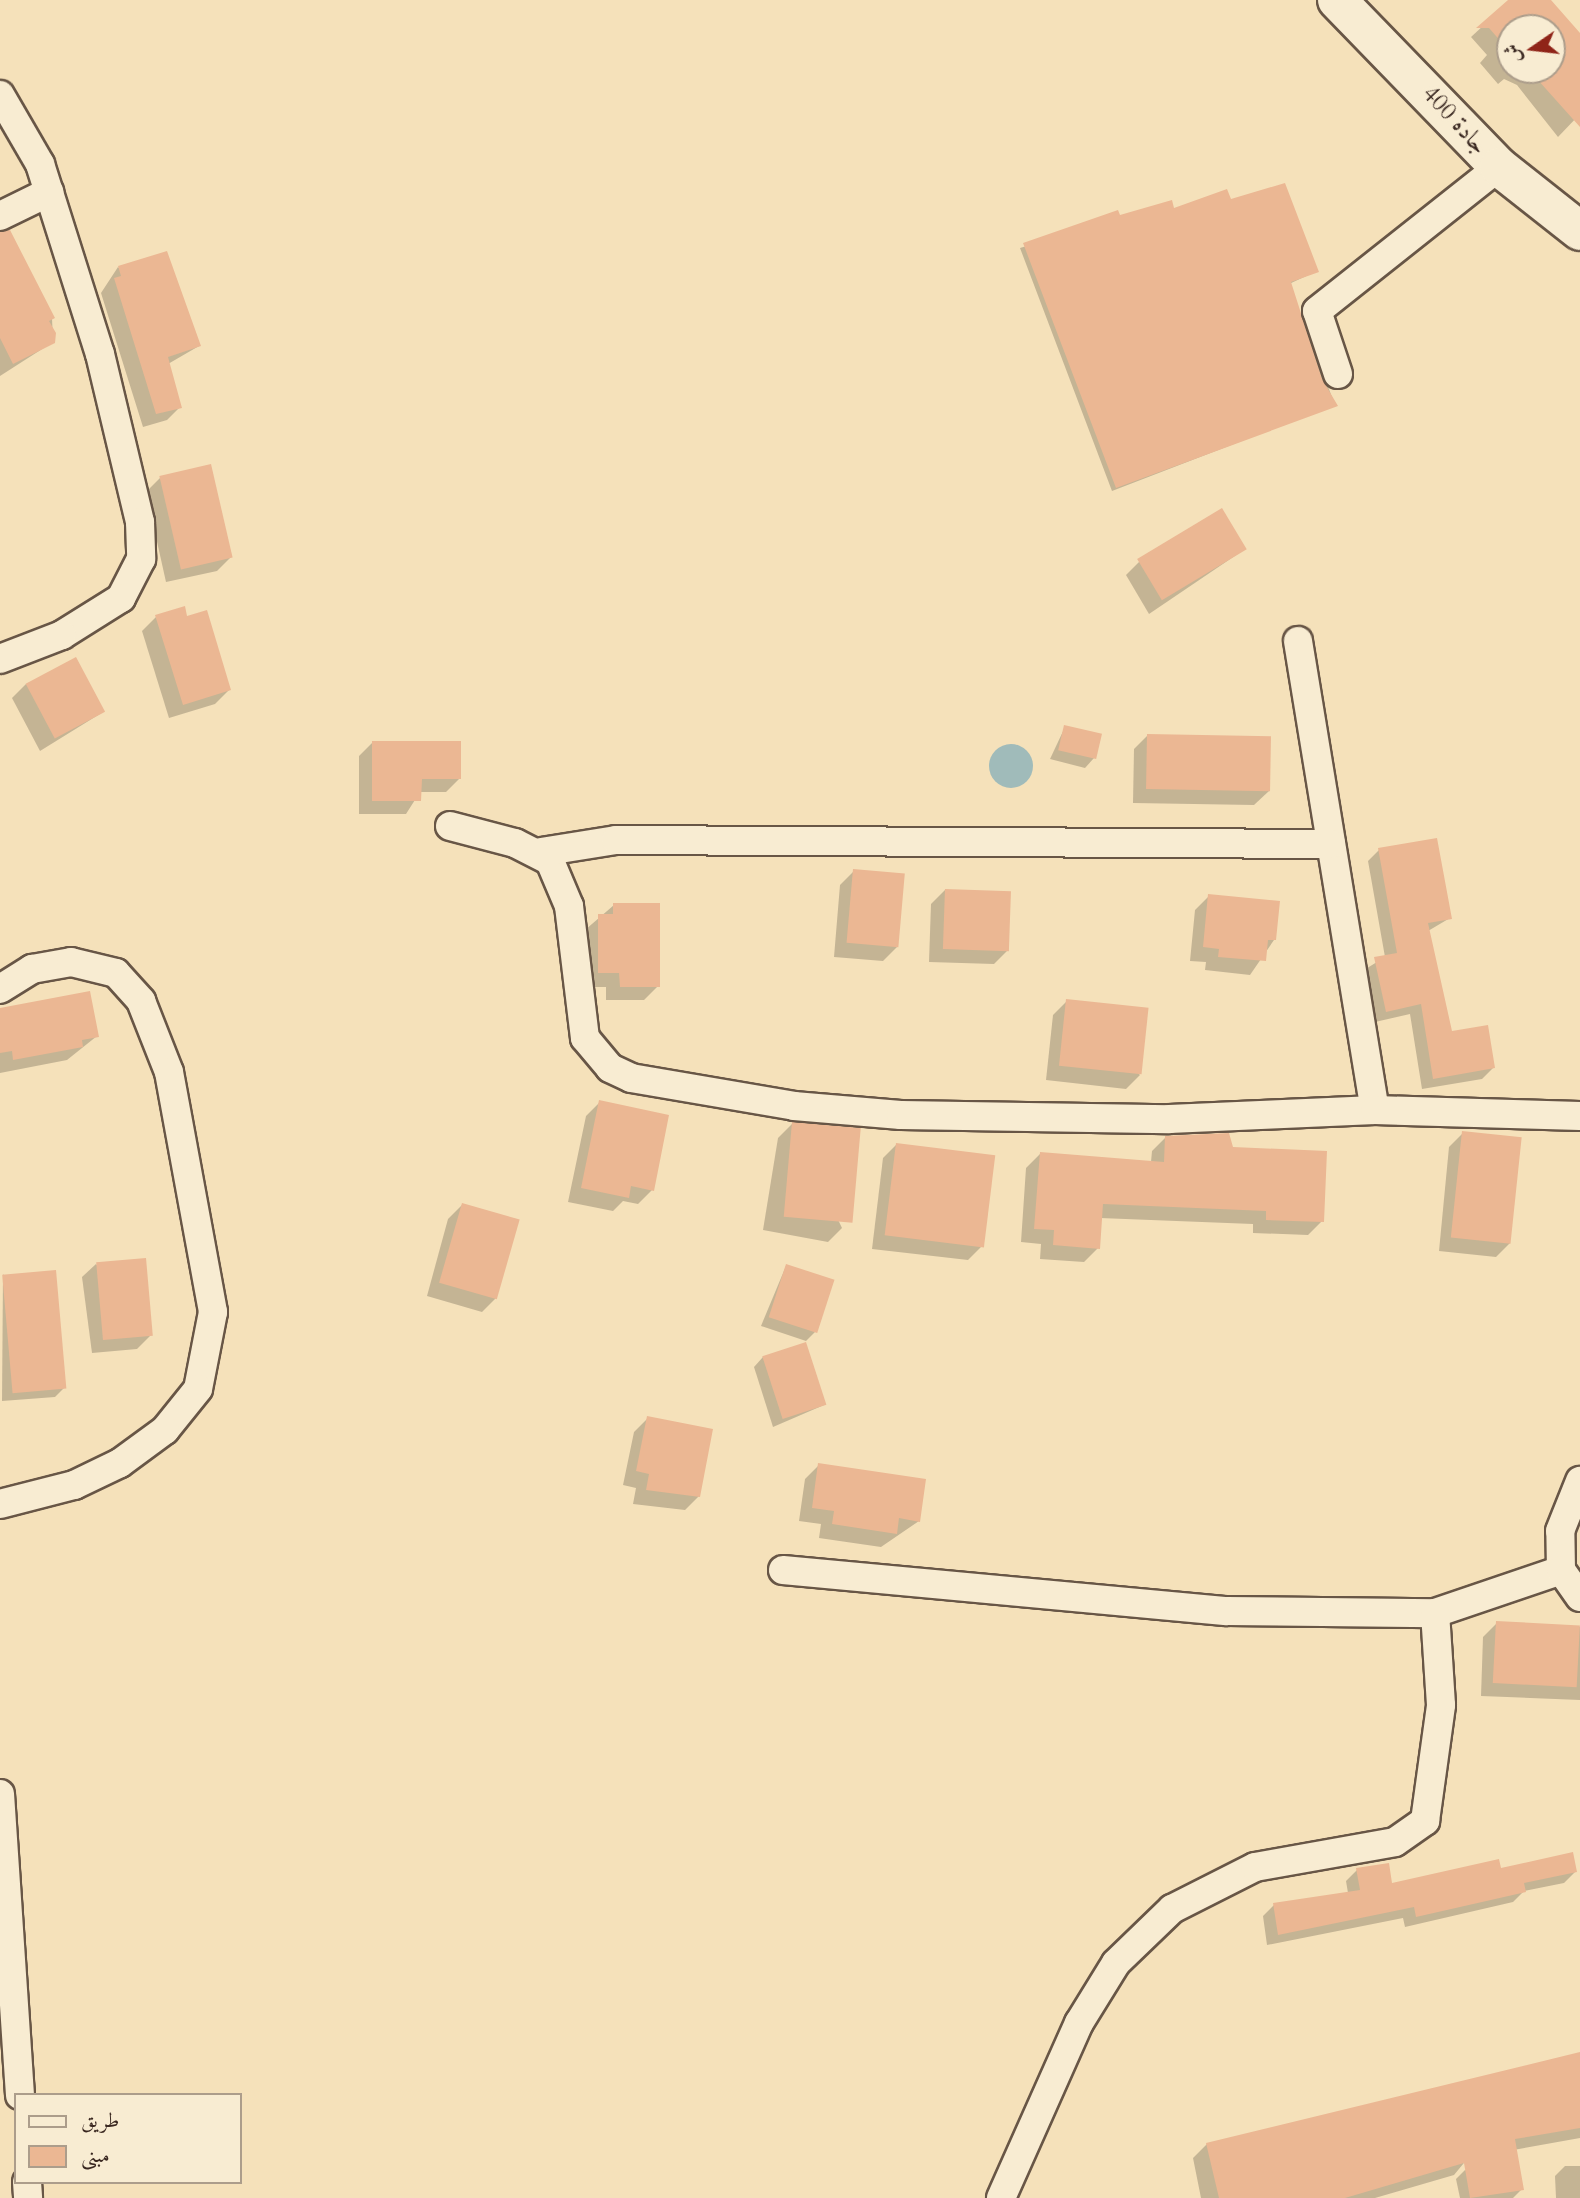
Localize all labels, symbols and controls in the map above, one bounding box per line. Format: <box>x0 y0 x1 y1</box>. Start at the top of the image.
north arrow <box>1496 14 1566 84</box>
text: ش <box>1498 41 1527 66</box>
street label: جادة 400 <box>1416 80 1494 160</box>
legend <box>14 2093 242 2184</box>
text: طريق <box>81 2106 119 2135</box>
text: مبنى <box>81 2141 110 2170</box>

